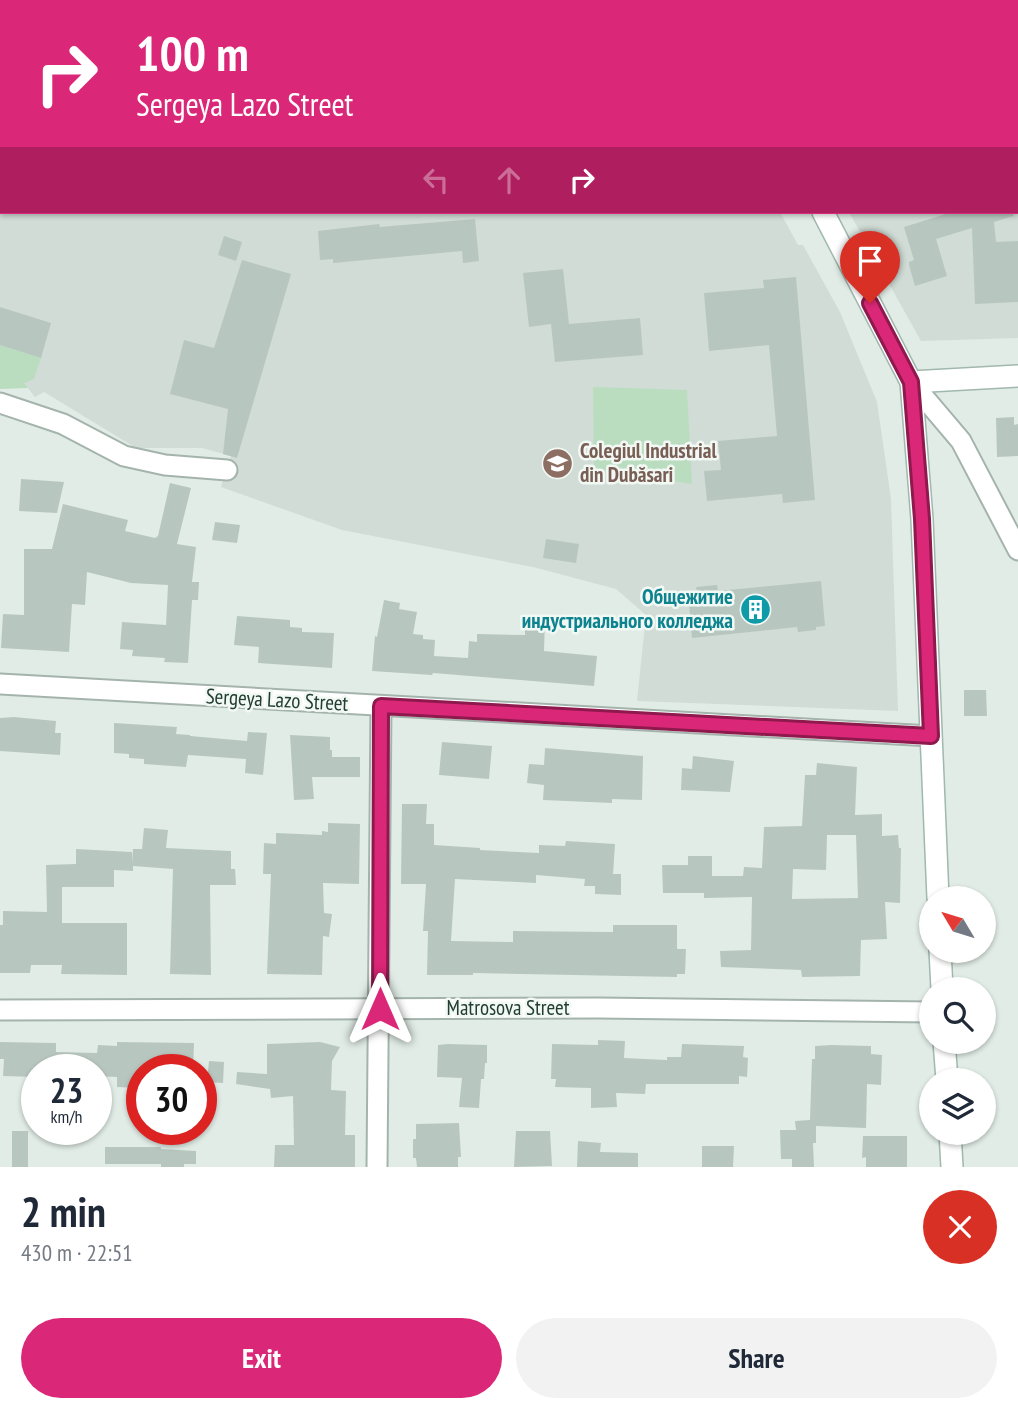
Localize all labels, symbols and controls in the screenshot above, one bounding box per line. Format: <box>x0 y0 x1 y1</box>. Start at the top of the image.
text: 100 m <box>136 21 249 85</box>
icon: right <box>21 28 112 119</box>
text: Sergeya Lazo Street <box>136 83 353 125</box>
icon: left <box>417 161 455 199</box>
icon: ahead <box>490 161 528 199</box>
icon: right <box>563 161 601 199</box>
pin <box>840 231 900 303</box>
icon: arrive <box>851 242 889 280</box>
place label: Colegiul Industrial din Dubăsari <box>580 437 717 488</box>
school or university icon: Colegiul Industrial din Dubăsari <box>540 446 574 480</box>
place label: Общежитие индустриального колледжа <box>522 583 733 634</box>
building icon: Общежитие индустриального колледжа <box>739 592 773 626</box>
street label: Sergeya Lazo Street <box>205 682 349 717</box>
north arrow <box>919 886 996 962</box>
map controls <box>919 886 996 1145</box>
position arrow <box>343 972 417 1046</box>
button: search <box>919 977 996 1054</box>
street label: Matrosova Street <box>447 994 570 1021</box>
speed limit sign: 30 <box>126 1054 217 1145</box>
text: 23 <box>50 1067 83 1113</box>
button: layers <box>919 1068 996 1145</box>
text: km/h <box>51 1105 82 1128</box>
text: 2 min <box>21 1184 106 1239</box>
button: close <box>923 1190 997 1264</box>
text: 430 m · 22:51 <box>21 1238 133 1267</box>
button: Exit <box>21 1318 502 1398</box>
button: Share <box>516 1318 997 1398</box>

